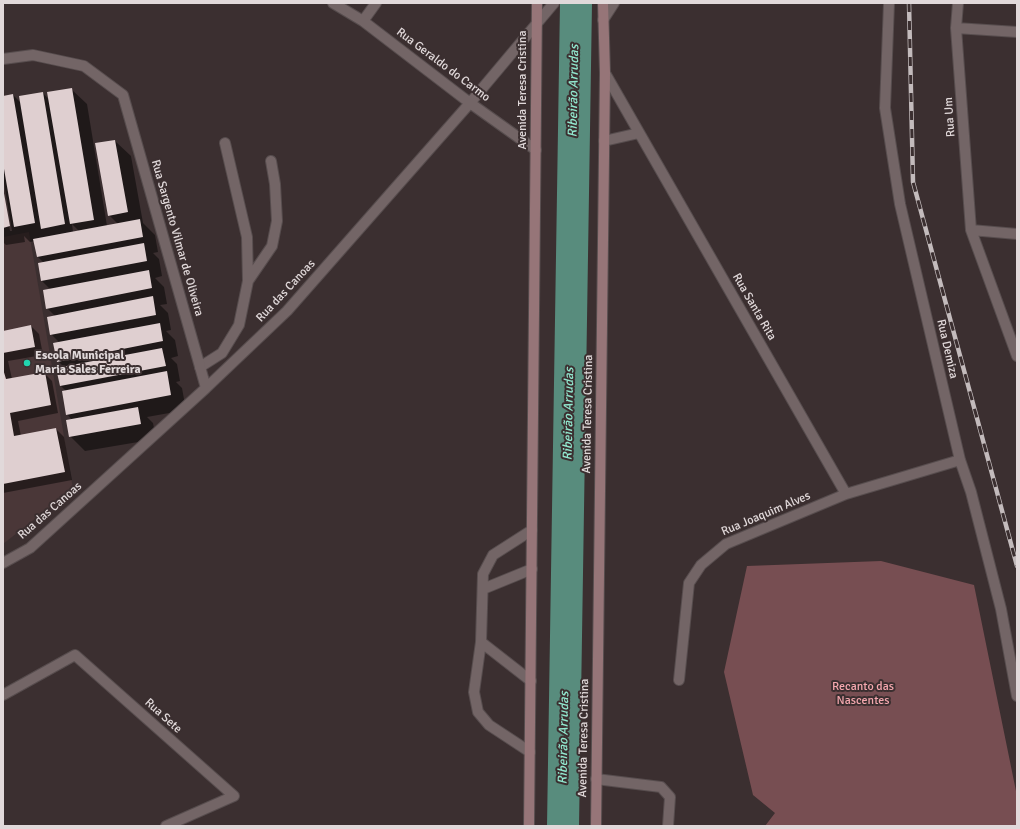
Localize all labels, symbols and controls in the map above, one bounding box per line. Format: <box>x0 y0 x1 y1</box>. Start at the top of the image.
street label: Rua Geraldo do Carmo <box>393 25 493 105</box>
street label: Avenida Teresa Cristina <box>516 31 530 149</box>
water label: Ribeirão Arrudas <box>565 44 583 138</box>
street label: Rua Um <box>941 97 959 137</box>
street label: Rua Sargento Vilmar de Oliveira <box>148 158 206 318</box>
street label: Rua das Canoas <box>253 257 319 325</box>
street label: Rua Santa Rita <box>729 271 779 343</box>
street label: Rua Demiza <box>933 318 961 380</box>
place label: Escola Municipal Maria Sales Ferreira <box>35 349 141 377</box>
street label: Avenida Teresa Cristina <box>580 354 596 474</box>
marker: Escola Municipal Maria Sales Ferreira <box>22 358 32 368</box>
water label: Ribeirão Arrudas <box>560 367 578 461</box>
street label: Rua das Canoas <box>15 479 85 543</box>
street label: Rua Joaquim Alves <box>719 489 813 539</box>
street label: Avenida Teresa Cristina <box>576 678 592 798</box>
park label: Recanto das Nascentes <box>832 680 894 708</box>
water label: Ribeirão Arrudas <box>555 691 573 785</box>
street label: Rua Sete <box>141 696 185 736</box>

